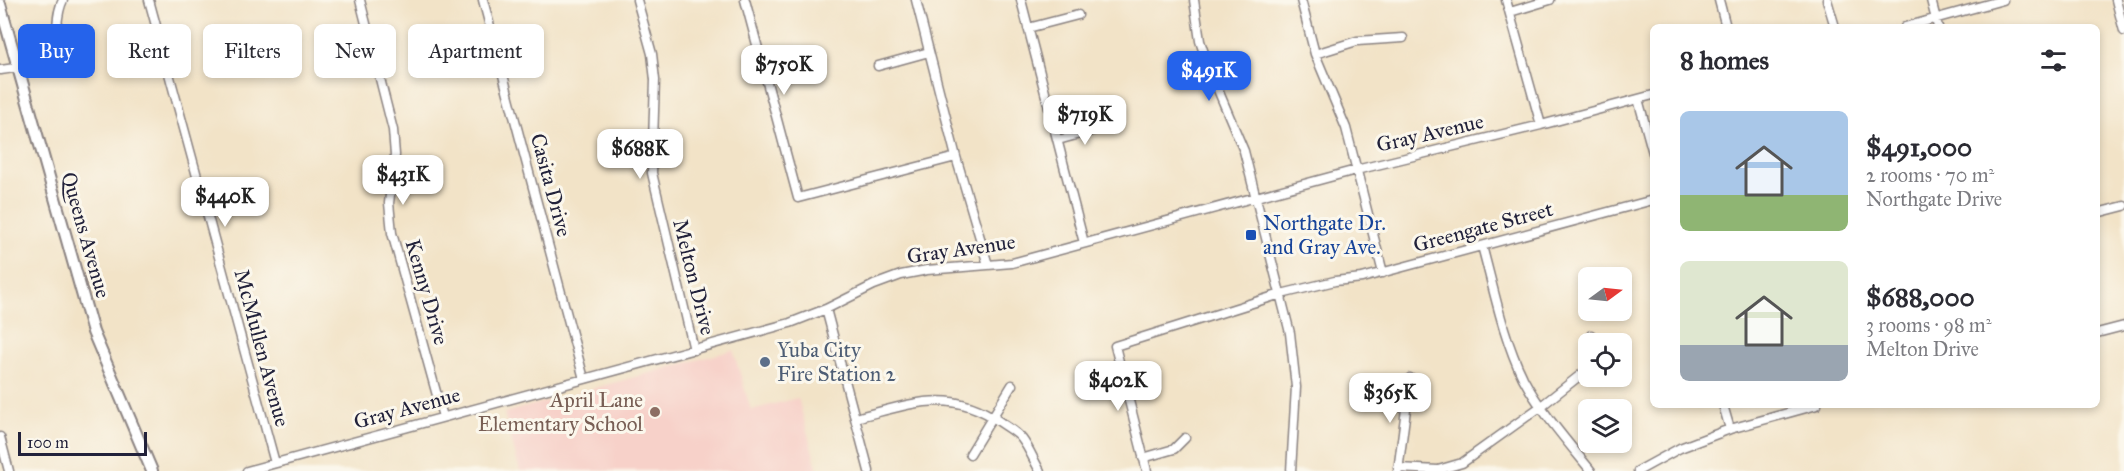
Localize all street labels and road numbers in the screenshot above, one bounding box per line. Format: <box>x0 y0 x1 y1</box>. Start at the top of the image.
street label: Gray Avenue <box>1374 108 1486 158</box>
street label: Casita Drive <box>525 130 577 240</box>
street label: Queens Avenue <box>56 169 116 301</box>
street label: Greengate Street <box>1410 196 1556 258</box>
street label: Melton Drive <box>667 216 721 338</box>
street label: Gray Avenue <box>905 228 1017 269</box>
street label: Kenny Drive <box>400 236 455 348</box>
street label: McMullen Avenue <box>228 266 296 430</box>
street label: Gray Avenue <box>351 381 463 435</box>

